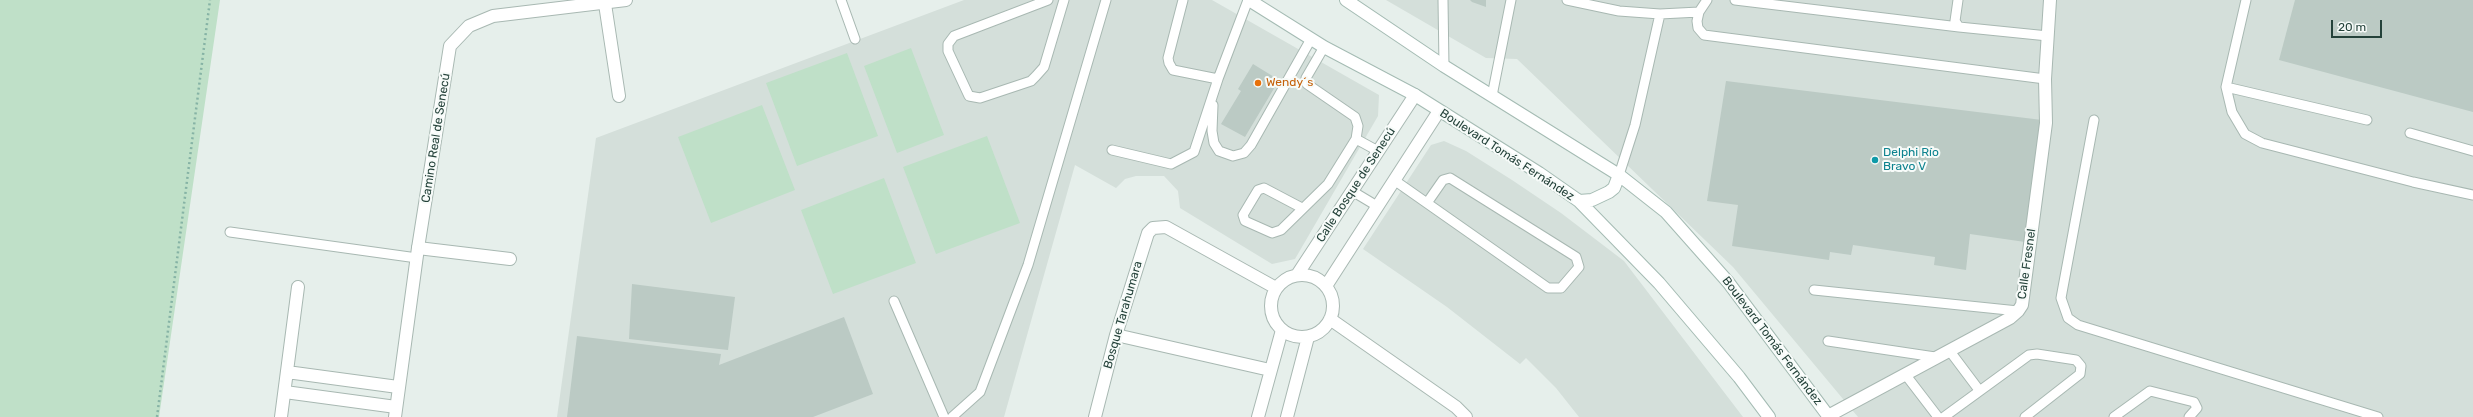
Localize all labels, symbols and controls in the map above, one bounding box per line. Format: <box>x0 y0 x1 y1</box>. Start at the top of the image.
scale bar <box>2333 12 2384 38</box>
text: 20 m <box>2338 20 2366 34</box>
street label: Camino Real de Senecú <box>419 72 453 204</box>
place label: Wendy´s <box>1266 76 1313 90</box>
marker: Wendy´s <box>1253 78 1263 88</box>
street label: Boulevard Tomás Fernández <box>1437 106 1577 204</box>
street label: Calle Bosque de Senecú <box>1313 125 1399 245</box>
place label: Delphi Río Bravo V <box>1883 146 1939 174</box>
marker: Delphi Río Bravo V <box>1870 155 1880 165</box>
street label: Calle Fresnel <box>2015 228 2039 300</box>
street label: Bosque Tarahumara <box>1101 259 1145 371</box>
street label: Boulevard Tomás Fernández <box>1719 274 1825 408</box>

